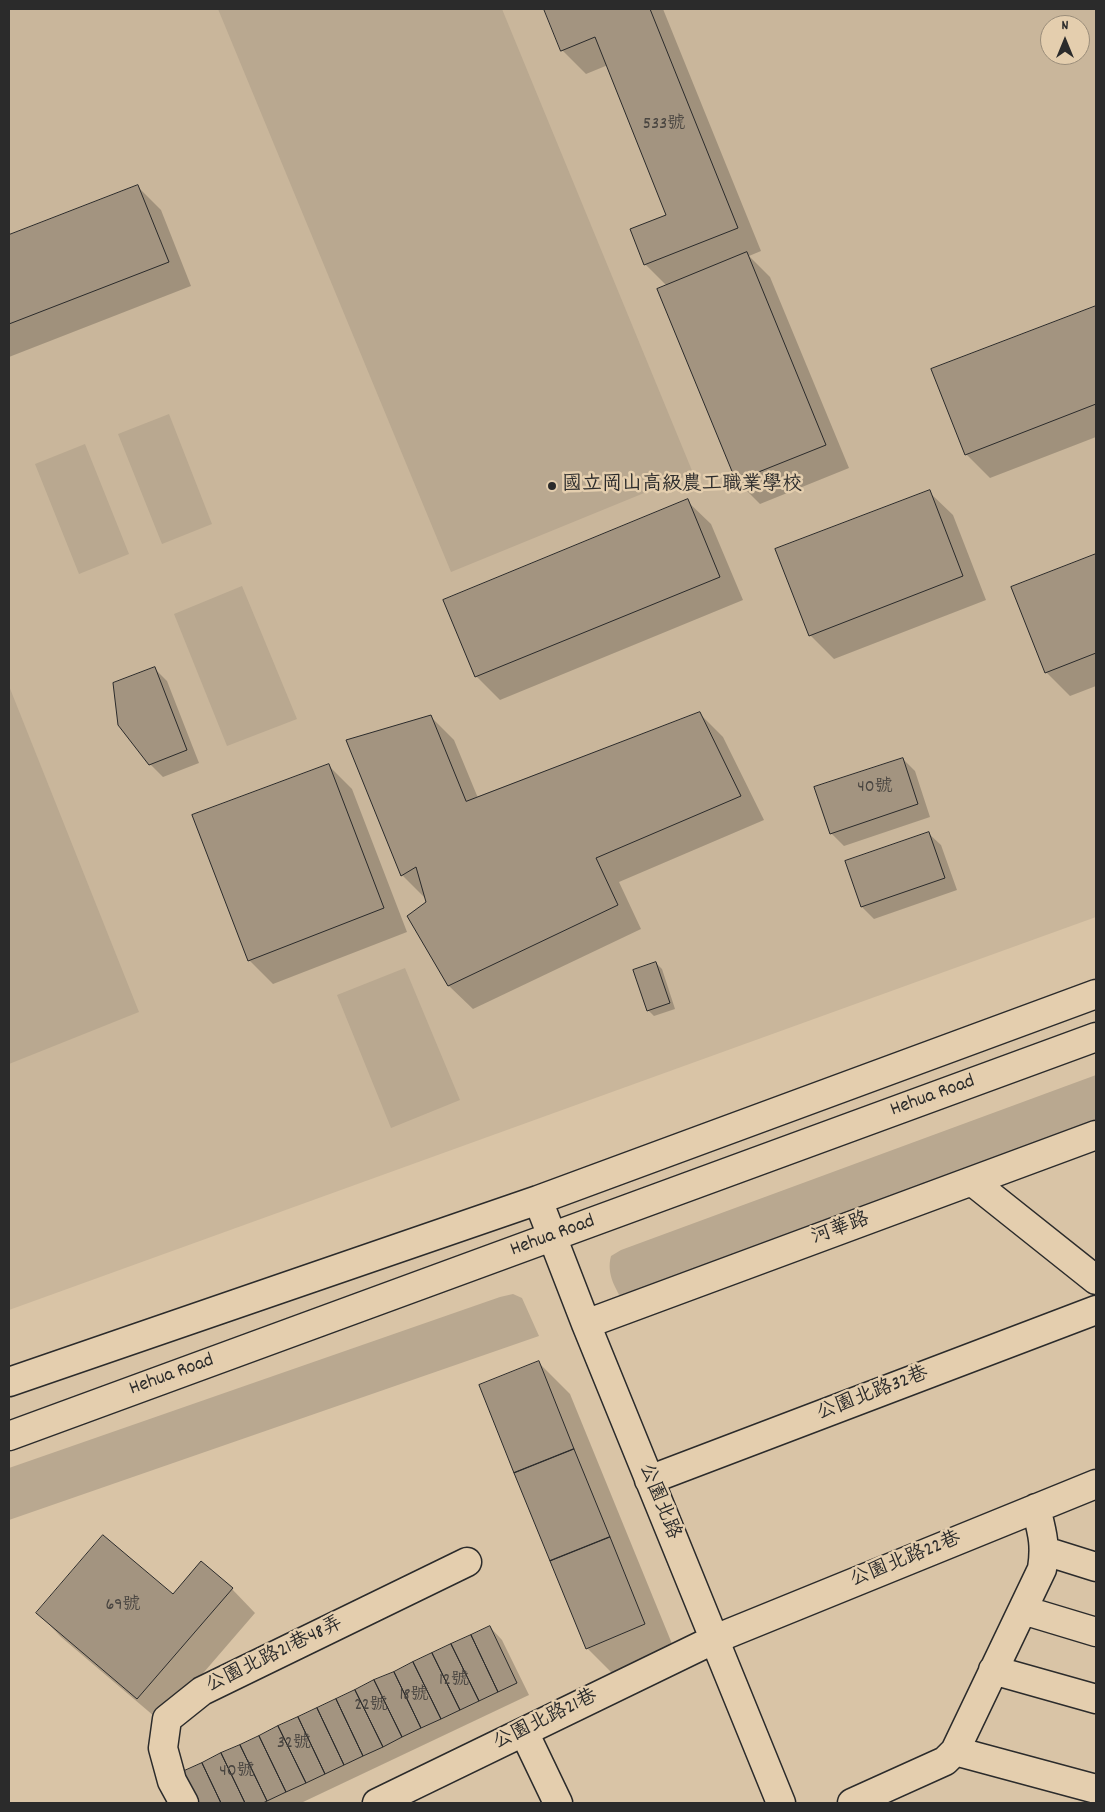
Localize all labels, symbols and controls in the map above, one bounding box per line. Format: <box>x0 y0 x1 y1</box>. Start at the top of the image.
north arrow <box>1040 15 1090 65</box>
text: N <box>1062 16 1068 36</box>
house number: 533號 <box>643 115 685 137</box>
place label: 國立岡山高級農工職業學校 <box>562 474 802 498</box>
marker: 國立岡山高級農工職業學校 <box>546 480 558 492</box>
house number: 40號 <box>857 778 893 800</box>
street label: Hehua Road <box>887 1071 979 1123</box>
street label: 河華路 <box>809 1208 873 1252</box>
street label: Hehua Road <box>507 1211 599 1263</box>
street label: Hehua Road <box>126 1350 218 1402</box>
street label: 公園北路32巷 <box>814 1363 932 1427</box>
street label: 公園北路 <box>632 1460 684 1544</box>
street label: 公園北路22巷 <box>847 1528 965 1594</box>
house number: 69號 <box>105 1596 141 1618</box>
street label: 公園北路21巷48弄 <box>203 1612 347 1700</box>
house number: 12號 <box>439 1671 469 1693</box>
street label: 公園北路21巷 <box>490 1685 602 1757</box>
house number: 18號 <box>399 1686 429 1708</box>
house number: 22號 <box>354 1696 388 1718</box>
house number: 32號 <box>277 1734 311 1756</box>
house number: 40號 <box>219 1762 255 1784</box>

